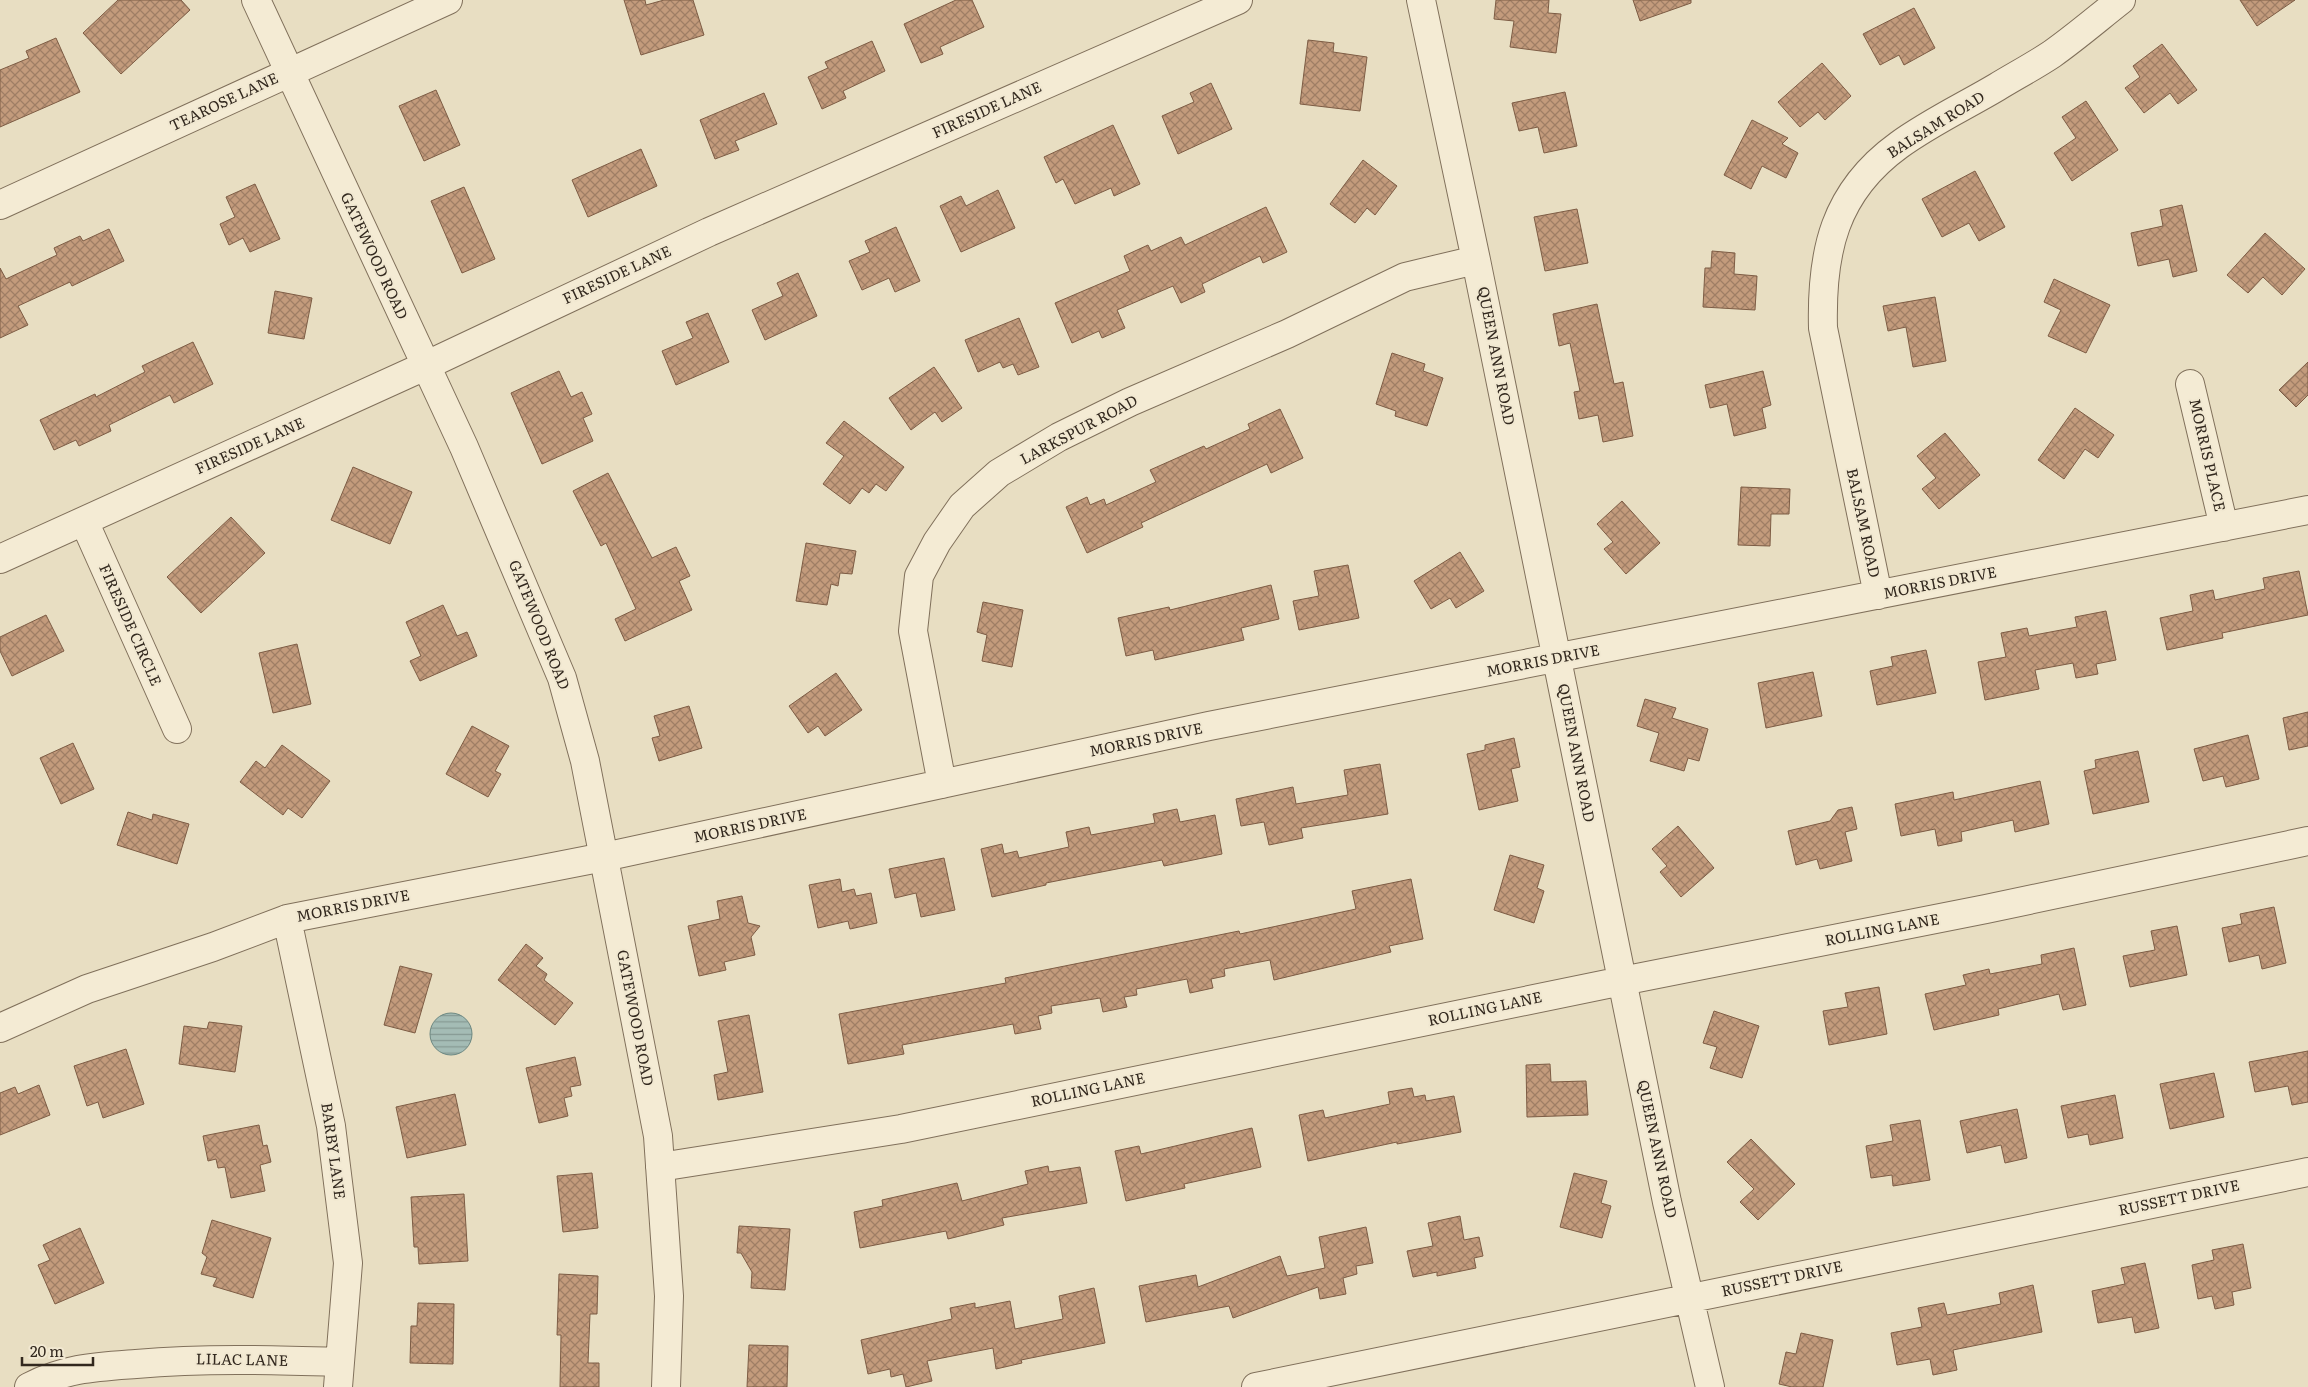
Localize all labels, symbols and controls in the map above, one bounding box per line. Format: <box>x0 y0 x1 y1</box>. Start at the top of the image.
street label: TEAROSE LANE <box>165 65 282 136</box>
street label: FIRESIDE LANE <box>928 74 1045 143</box>
street label: BALSAM ROAD <box>1882 84 1989 163</box>
street label: GATEWOOD ROAD <box>336 188 415 323</box>
street label: FIRESIDE LANE <box>558 238 675 309</box>
street label: QUEEN ANN ROAD <box>1473 284 1522 427</box>
street label: LARKSPUR ROAD <box>1015 388 1141 469</box>
street label: MORRIS PLACE <box>2184 396 2233 513</box>
street label: FIRESIDE LANE <box>191 410 308 479</box>
street label: BALSAM ROAD <box>1842 466 1887 580</box>
street label: GATEWOOD ROAD <box>504 556 577 693</box>
street label: MORRIS DRIVE <box>1881 559 1998 604</box>
street label: FIRESIDE CIRCLE <box>94 560 169 689</box>
street label: MORRIS DRIVE <box>1484 637 1601 682</box>
street label: QUEEN ANN ROAD <box>1553 681 1602 824</box>
street label: MORRIS DRIVE <box>1087 715 1204 762</box>
street label: MORRIS DRIVE <box>691 801 808 848</box>
street label: MORRIS DRIVE <box>294 882 411 927</box>
street label: ROLLING LANE <box>1822 906 1941 951</box>
street label: GATEWOOD ROAD <box>612 948 661 1088</box>
street label: ROLLING LANE <box>1425 984 1544 1031</box>
street label: ROLLING LANE <box>1028 1065 1147 1112</box>
street label: QUEEN ANN ROAD <box>1633 1077 1684 1220</box>
street label: BARBY LANE <box>316 1101 353 1201</box>
street label: RUSSETT DRIVE <box>2116 1172 2241 1221</box>
street label: RUSSETT DRIVE <box>1719 1253 1844 1302</box>
scale bar <box>22 1334 94 1366</box>
text: 20 m <box>30 1339 64 1362</box>
street label: LILAC LANE <box>196 1346 288 1371</box>

